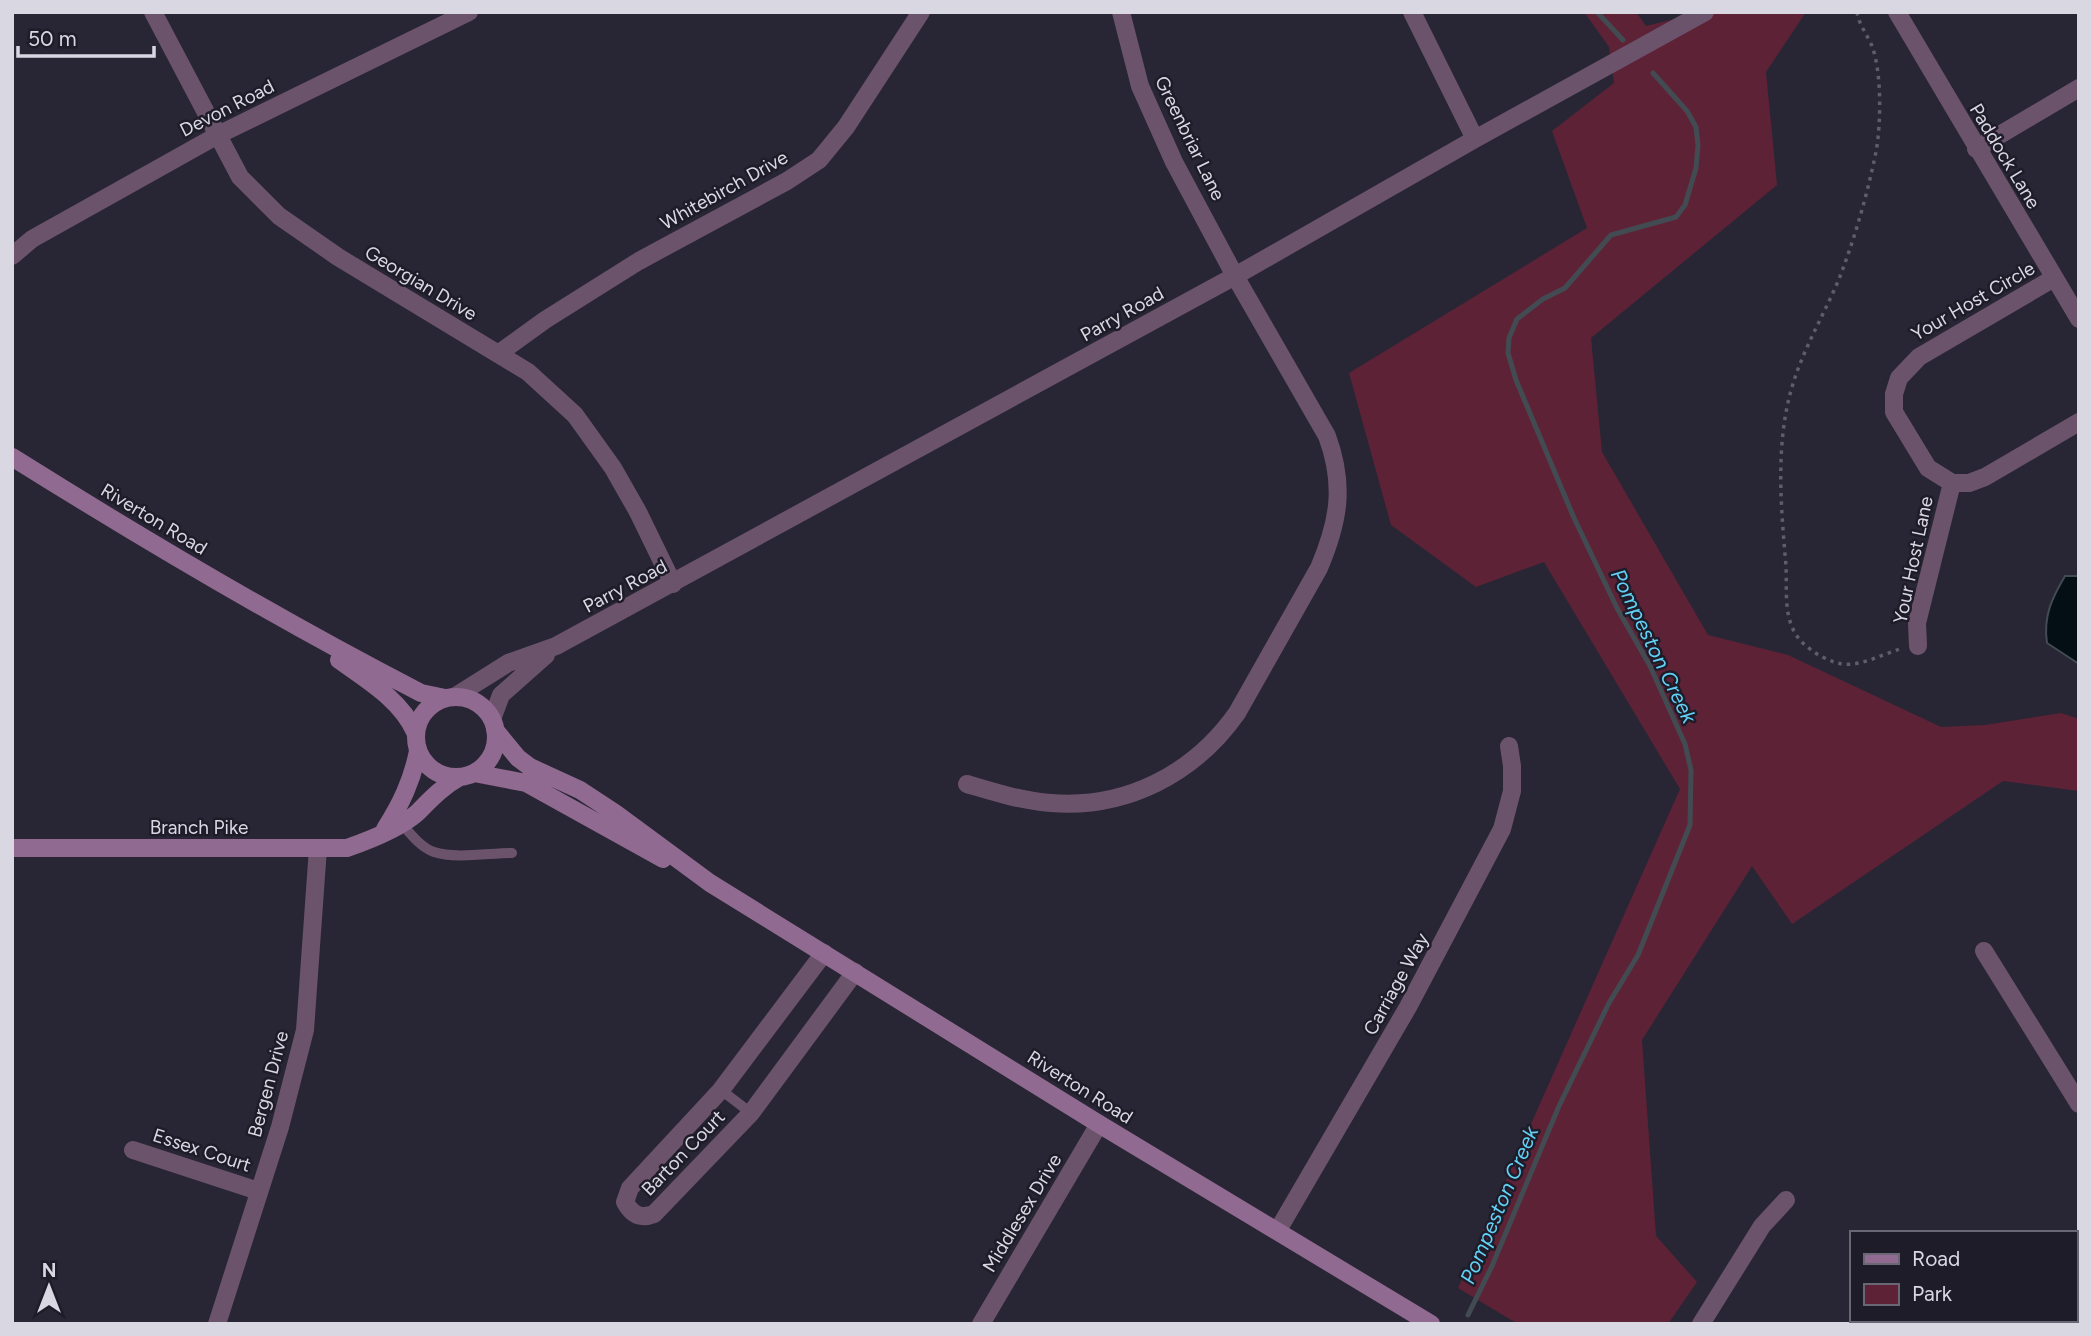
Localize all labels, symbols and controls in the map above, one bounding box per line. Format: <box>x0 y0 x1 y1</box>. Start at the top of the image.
scale bar <box>18 14 154 58</box>
text: 50 m <box>28 26 77 51</box>
street label: Greenbriar Lane <box>1150 72 1230 204</box>
street label: Devon Road <box>176 74 278 142</box>
street label: Paddock Lane <box>1965 99 2045 213</box>
street label: Whitebirch Drive <box>656 145 792 235</box>
street label: Georgian Drive <box>361 241 481 325</box>
street label: Your Host Circle <box>1907 256 2039 346</box>
street label: Parry Road <box>1076 282 1168 346</box>
street label: Riverton Road <box>97 478 211 560</box>
street label: Your Host Lane <box>1888 494 1938 626</box>
street label: Parry Road <box>579 554 671 618</box>
water label: Pompeston Creek <box>1606 565 1703 728</box>
street label: Branch Pike <box>150 816 248 839</box>
street label: Carriage Way <box>1358 929 1434 1039</box>
street label: Bergen Drive <box>243 1028 293 1140</box>
street label: Riverton Road <box>1023 1045 1137 1129</box>
street label: Barton Court <box>636 1105 730 1201</box>
water label: Pompeston Creek <box>1455 1122 1544 1287</box>
street label: Essex Court <box>150 1123 254 1177</box>
street label: Middlesex Drive <box>978 1150 1066 1276</box>
legend <box>1850 1231 2077 1322</box>
text: Road <box>1912 1246 1960 1271</box>
north arrow <box>14 1252 84 1322</box>
text: N <box>42 1259 56 1282</box>
text: Park <box>1912 1281 1953 1306</box>

